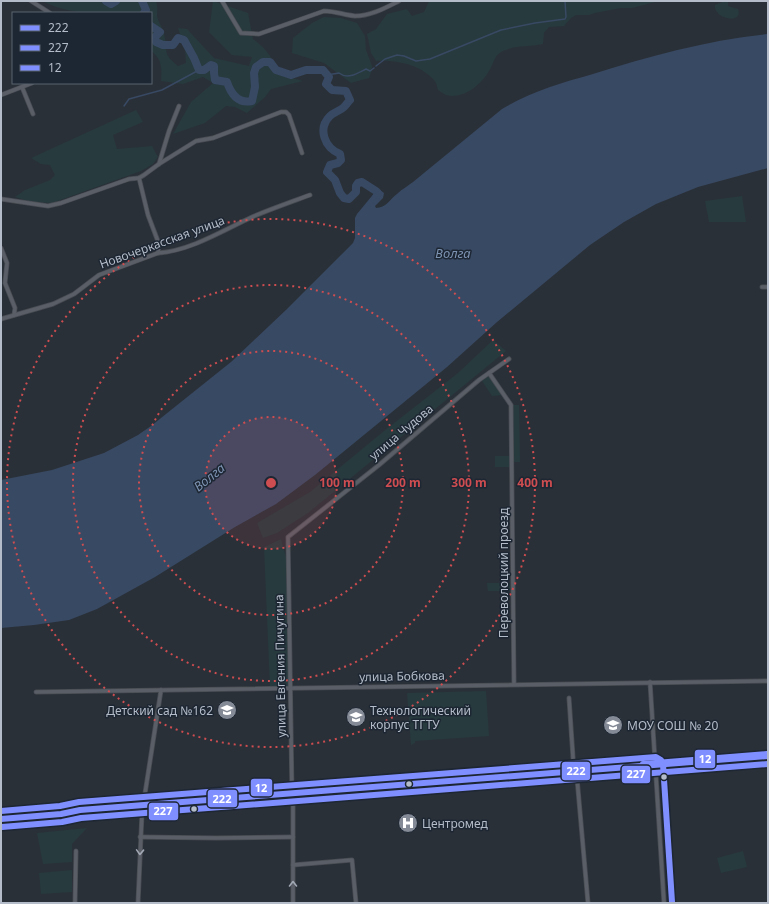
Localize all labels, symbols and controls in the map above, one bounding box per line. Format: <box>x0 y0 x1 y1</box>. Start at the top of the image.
legend <box>12 12 152 84</box>
text: 222 <box>48 19 69 36</box>
text: 227 <box>48 39 69 56</box>
text: 12 <box>48 59 62 76</box>
street label: Новочеркасская улица <box>97 211 227 273</box>
water label: Волга <box>435 244 471 262</box>
street label: улица Чудова <box>365 400 437 464</box>
water label: Волга <box>190 458 229 495</box>
text: 100 m <box>319 474 355 491</box>
text: 200 m <box>385 474 421 491</box>
text: 300 m <box>451 474 487 491</box>
text: 400 m <box>517 474 553 491</box>
centre of rings <box>264 476 278 490</box>
street label: Переволоцкий проезд <box>495 507 512 638</box>
street label: улица Евгения Пичугина <box>270 594 290 738</box>
street label: улица Бобкова <box>359 667 445 685</box>
school or university icon: Детский сад №162 <box>216 699 238 721</box>
place label: Детский сад №162 <box>106 702 213 719</box>
place label: Технологический корпус ТГТУ <box>370 702 471 733</box>
school or university icon: Технологический корпус ТГТУ <box>345 706 367 728</box>
school or university icon: МОУ СОШ № 20 <box>602 714 624 736</box>
place label: МОУ СОШ № 20 <box>627 717 718 734</box>
line badge: 12 <box>694 749 716 769</box>
text: 12 <box>699 751 711 766</box>
line badge: 222 <box>561 761 591 781</box>
text: 222 <box>567 763 585 778</box>
line badge: 227 <box>621 765 651 784</box>
text: 227 <box>627 766 645 781</box>
unlabelled marker <box>659 772 669 782</box>
line badge: 12 <box>250 778 273 797</box>
unlabelled marker <box>404 779 414 789</box>
text: 12 <box>255 780 267 795</box>
line badge: 222 <box>207 789 238 808</box>
text: 222 <box>213 791 231 806</box>
line badge: 227 <box>148 802 179 821</box>
text: 227 <box>154 803 172 818</box>
unlabelled marker <box>189 804 199 814</box>
hospital icon: Центромед <box>397 812 419 834</box>
place label: Центромед <box>422 815 489 832</box>
one-way arrow <box>136 849 144 855</box>
one-way arrow <box>289 881 297 887</box>

